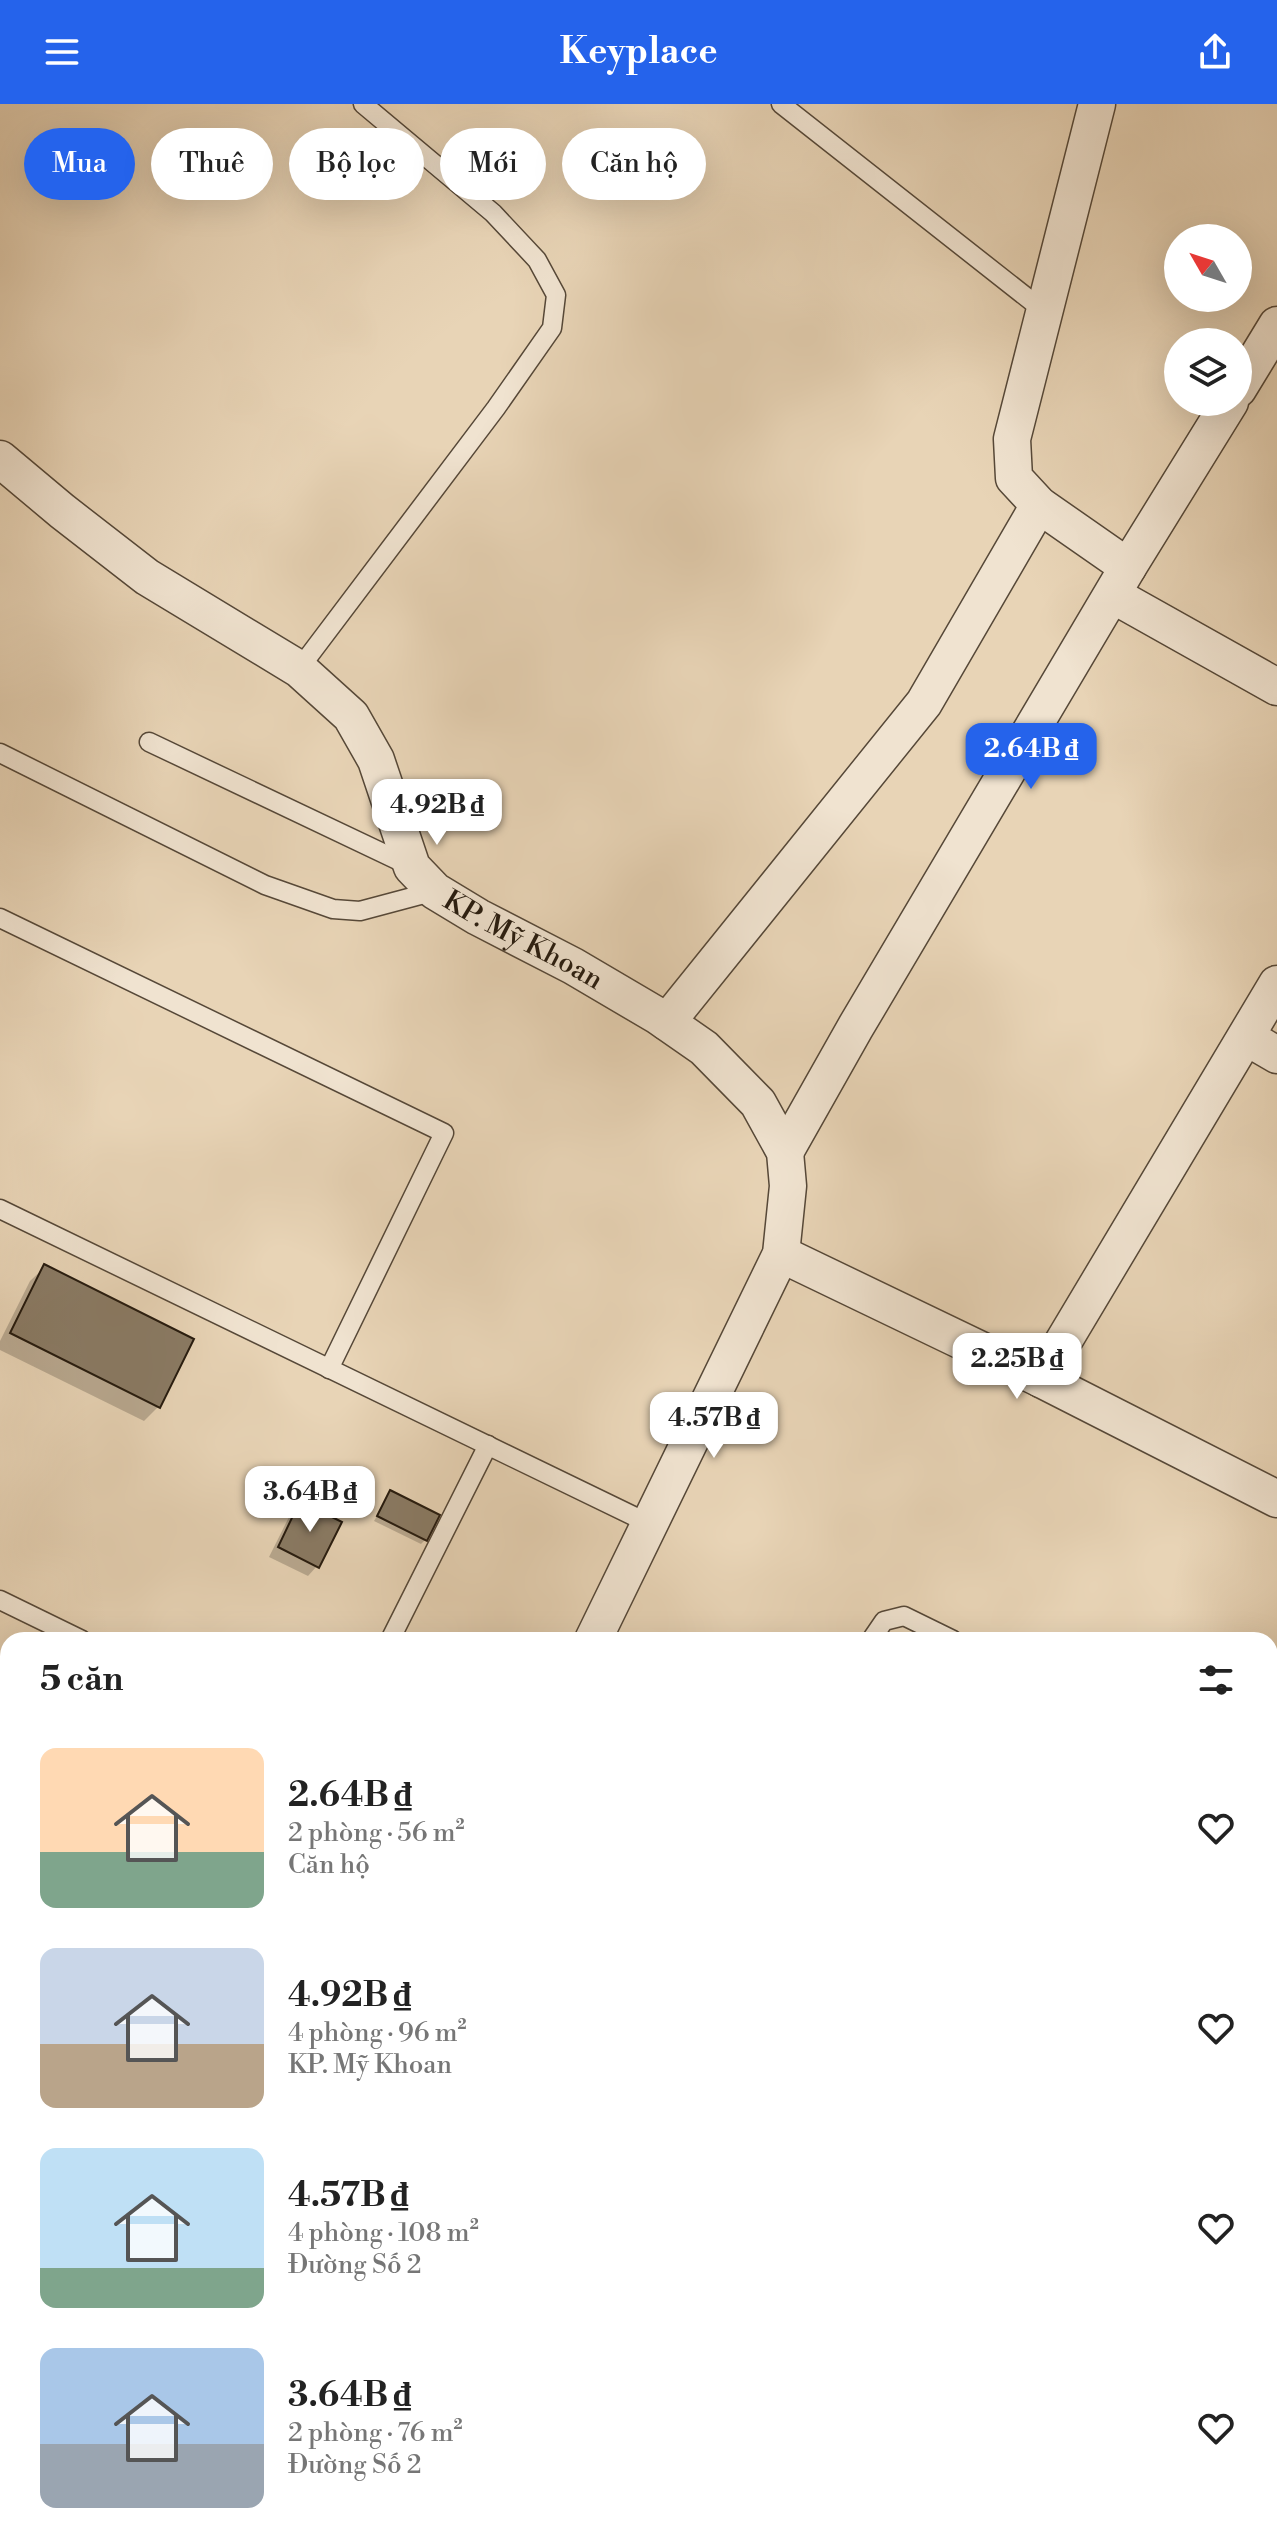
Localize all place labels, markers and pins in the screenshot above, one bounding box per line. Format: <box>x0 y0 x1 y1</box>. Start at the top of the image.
pin: 2.64B ₫ <box>957 723 1105 791</box>
pin: 4.92B ₫ <box>363 779 511 847</box>
pin: 2.25B ₫ <box>943 1333 1091 1401</box>
pin: 4.57B ₫ <box>640 1392 788 1460</box>
pin: 3.64B ₫ <box>236 1466 384 1534</box>

